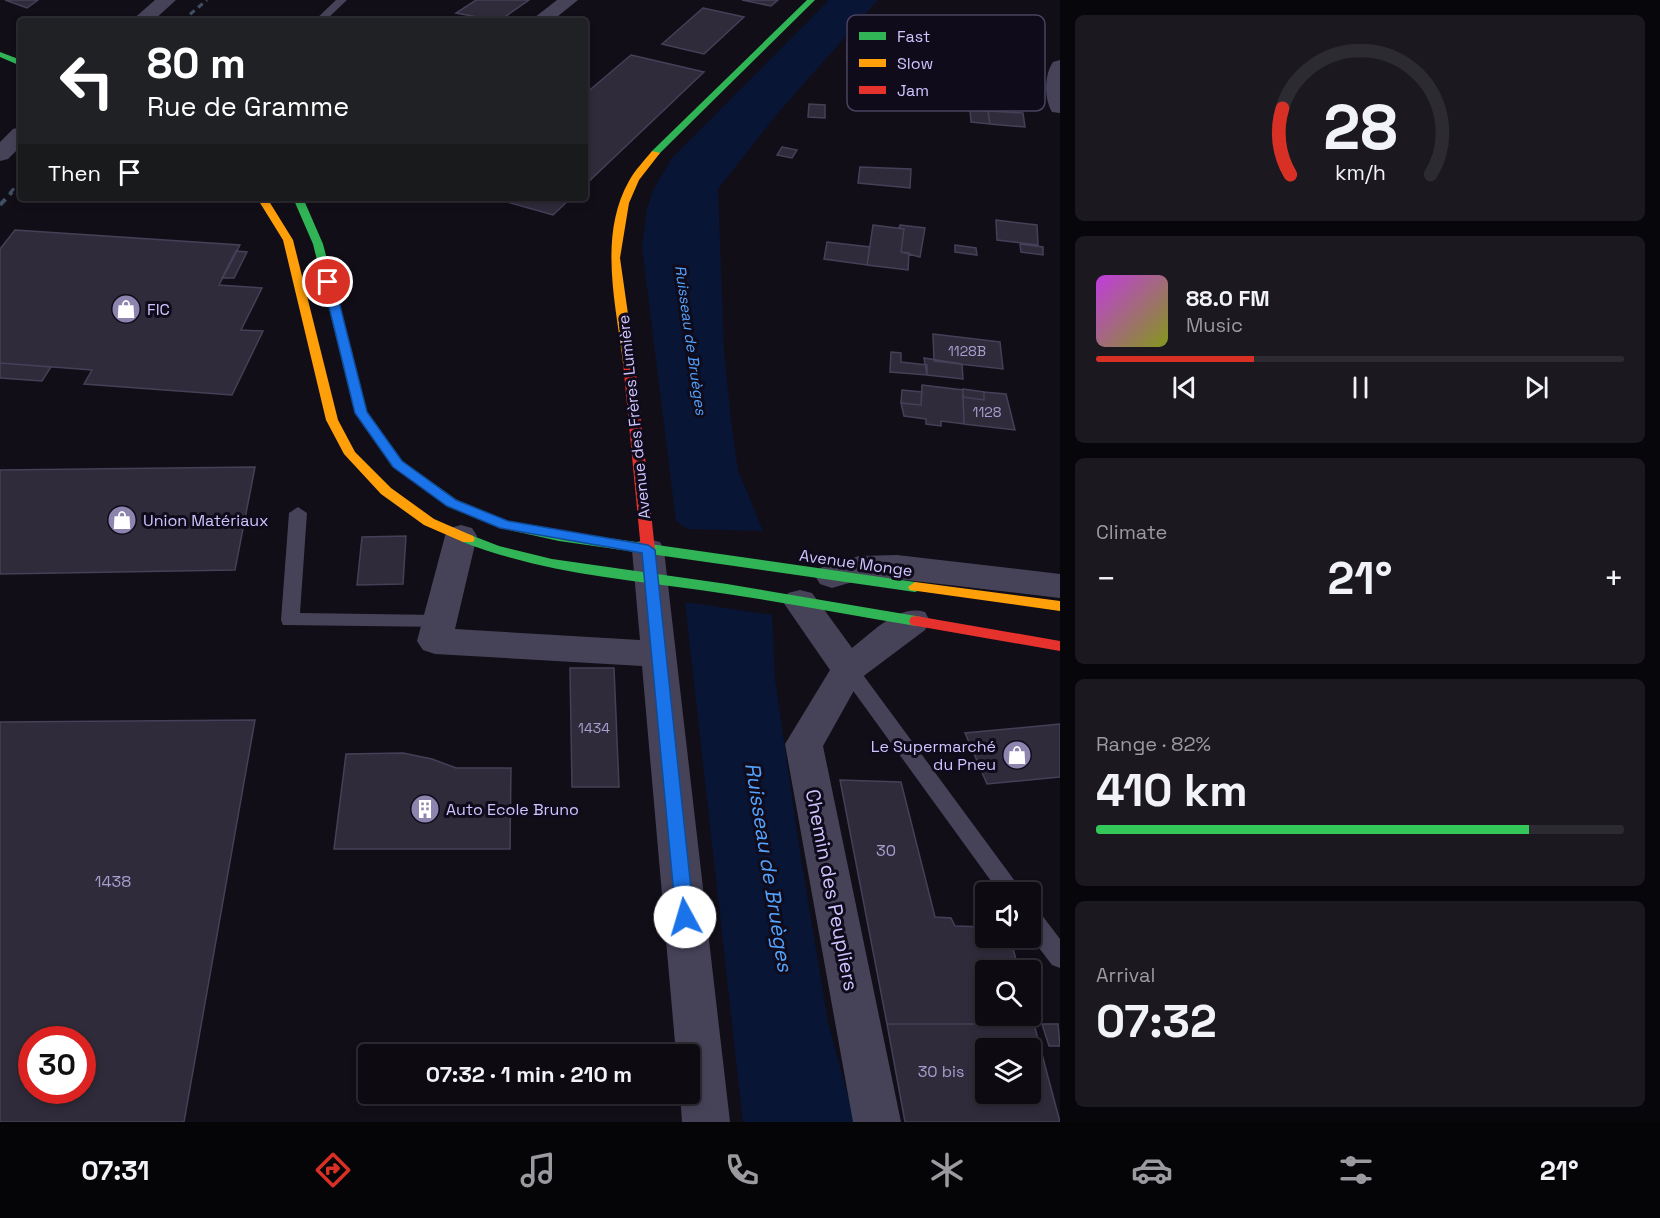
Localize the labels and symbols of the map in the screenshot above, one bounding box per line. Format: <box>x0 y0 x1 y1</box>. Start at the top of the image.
legend <box>847 15 1045 111</box>
text: Fast <box>897 26 930 47</box>
text: Slow <box>897 53 933 74</box>
text: Jam <box>897 80 929 101</box>
pin <box>302 256 353 307</box>
water label: Ruisseau de Bruèges <box>671 264 711 417</box>
shop icon: FIC <box>110 293 142 325</box>
place label: FIC <box>147 299 170 320</box>
street label: Avenue des Frères Lumière <box>613 314 655 520</box>
house number: 1128B <box>948 342 986 360</box>
house number: 1128 <box>973 403 1002 421</box>
shop icon: Union Matériaux <box>106 504 138 536</box>
place label: Union Matériaux <box>143 510 269 531</box>
street label: Avenue Monge <box>798 545 914 581</box>
house number: 1434 <box>578 719 610 737</box>
place label: Le Supermarché du Pneu <box>871 736 996 775</box>
shop icon: Le Supermarché du Pneu <box>1001 739 1033 771</box>
water label: Ruisseau de Bruèges <box>739 761 799 974</box>
street label: Chemin des Peupliers <box>800 787 864 993</box>
building icon: Auto Ecole Bruno <box>409 793 441 825</box>
place label: Auto Ecole Bruno <box>446 799 579 820</box>
house number: 30 <box>876 840 896 861</box>
house number: 1438 <box>95 871 131 892</box>
position arrow <box>653 885 717 949</box>
speed limit sign: 30 <box>18 1026 96 1104</box>
house number: 30 bis <box>918 1061 964 1082</box>

